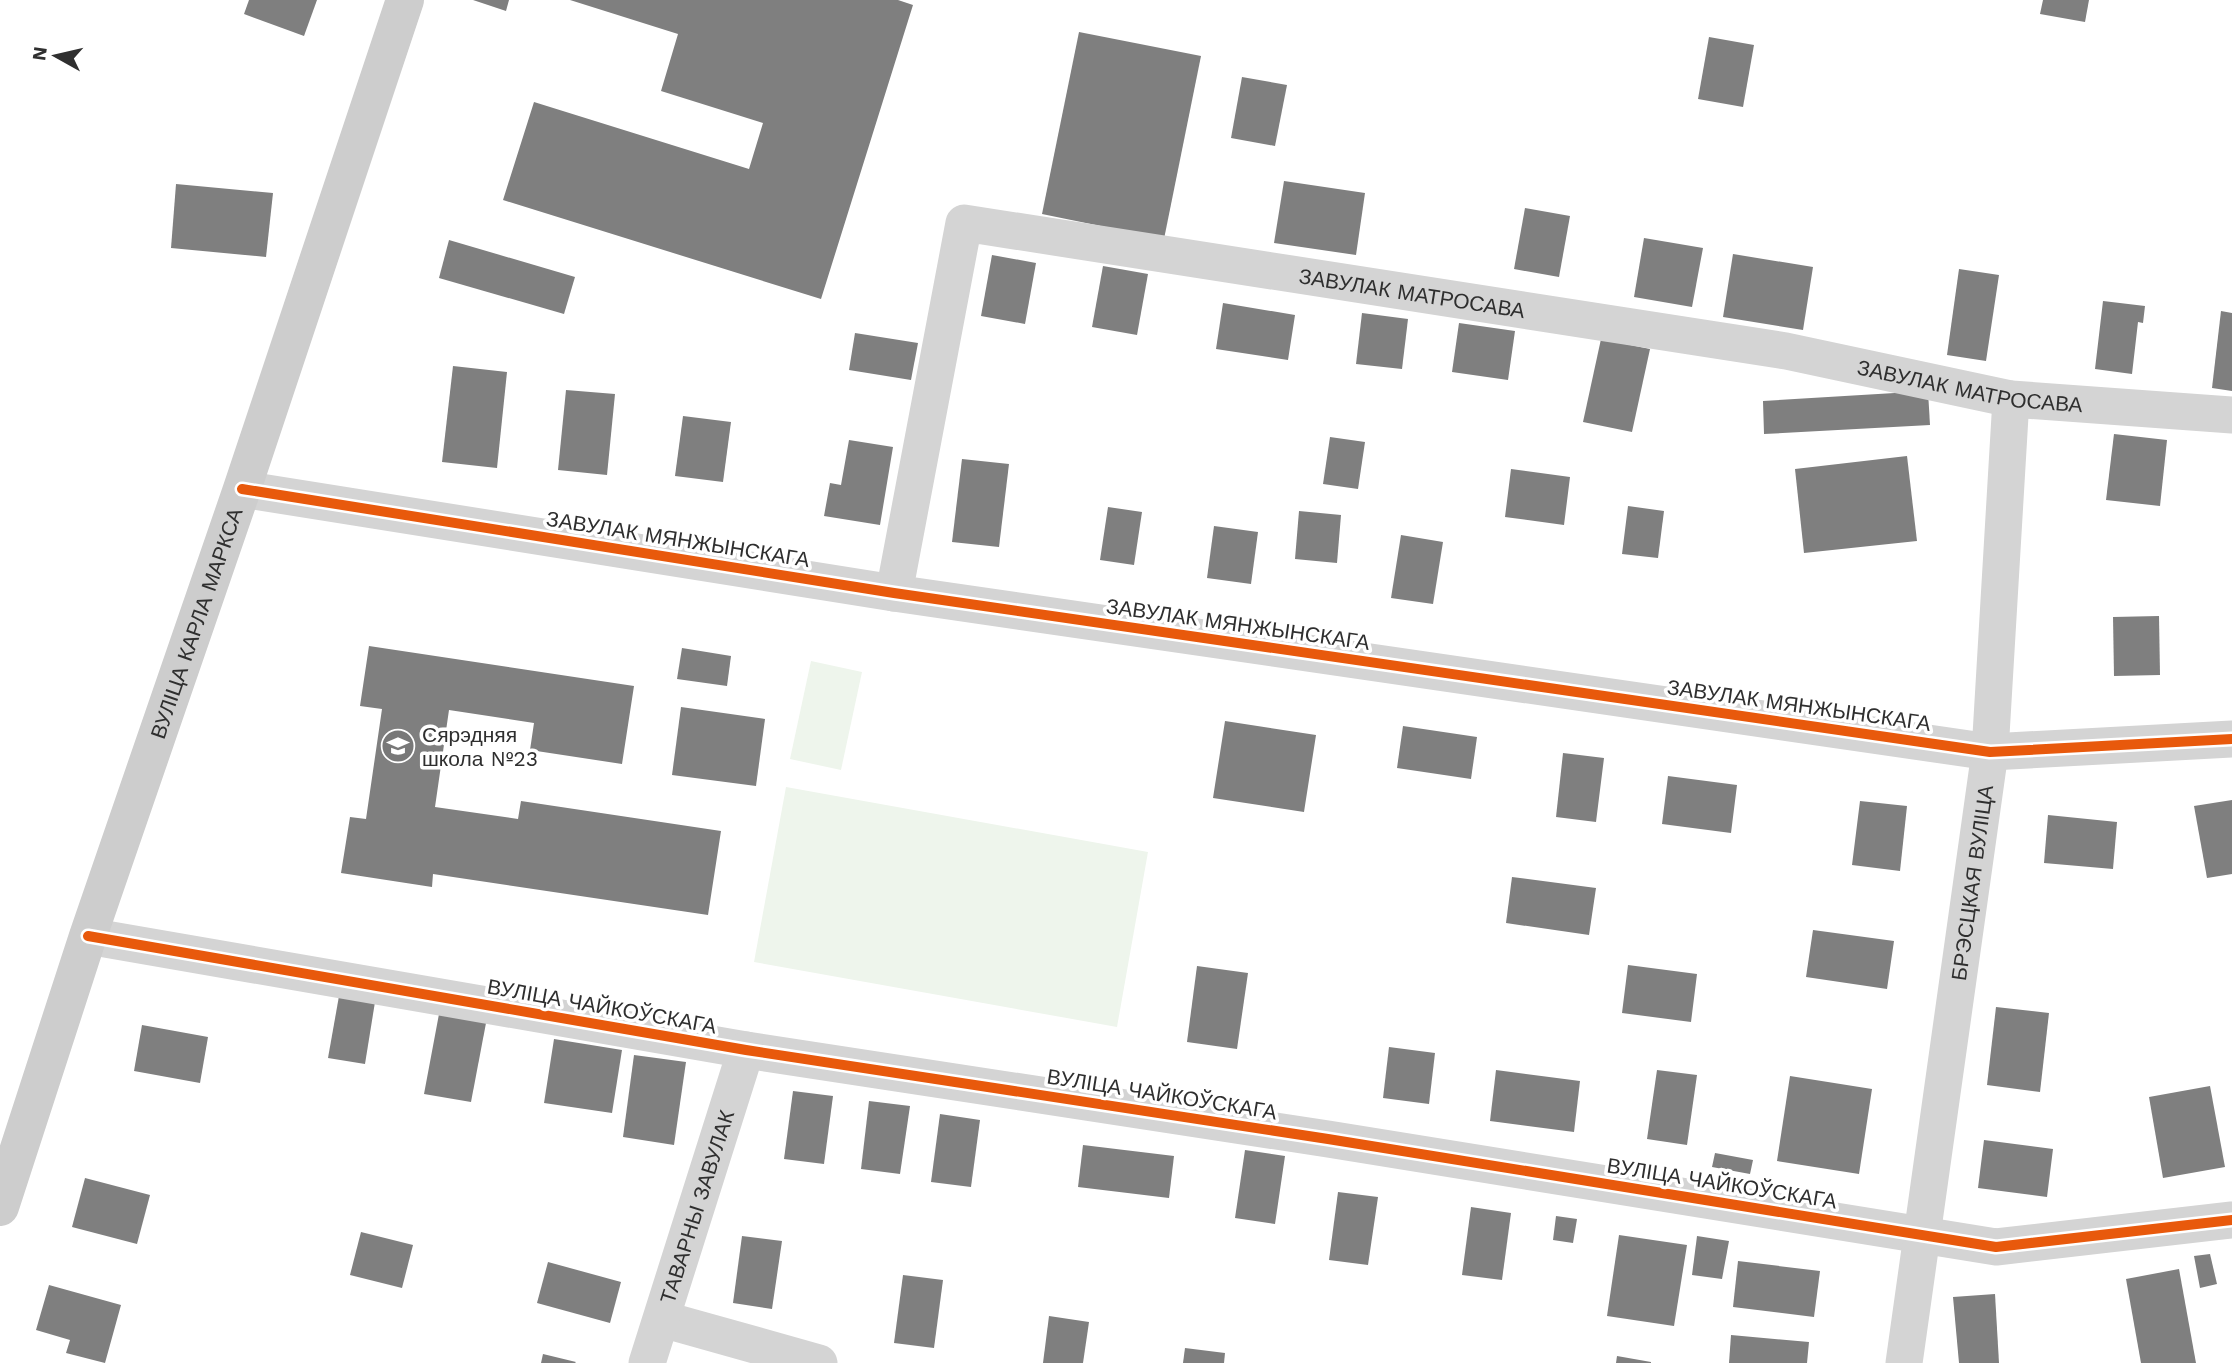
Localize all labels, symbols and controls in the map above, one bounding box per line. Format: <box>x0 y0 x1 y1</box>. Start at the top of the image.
north arrow <box>21 21 91 91</box>
text: N <box>27 45 52 62</box>
street label: ЗАВУЛАК МАТРОСАВА <box>1297 263 1527 323</box>
street label: ЗАВУЛАК МАТРОСАВА <box>1855 354 2083 417</box>
street label: ВУЛІЦА КАРЛА МАРКСА <box>145 504 247 742</box>
street label: ЗАВУЛАК МЯНЖЫНСКАГА <box>545 506 811 572</box>
street label: ЗАВУЛАК МЯНЖЫНСКАГА <box>1104 593 1372 655</box>
street label: ЗАВУЛАК МЯНЖЫНСКАГА <box>1665 674 1933 736</box>
place label: Сярэдняя школа №23 <box>422 722 538 771</box>
school or university icon: Сярэдняя школа №23 <box>379 727 417 765</box>
street label: БРЭСЦКАЯ ВУЛІЦА <box>1945 783 1998 982</box>
street label: ВУЛІЦА ЧАЙКОЎСКАГА <box>485 974 719 1038</box>
street label: ВУЛІЦА ЧАЙКОЎСКАГА <box>1045 1063 1279 1125</box>
street label: ТАВАРНЫ ЗАВУЛАК <box>654 1106 739 1306</box>
street label: ВУЛІЦА ЧАЙКОЎСКАГА <box>1605 1152 1839 1214</box>

